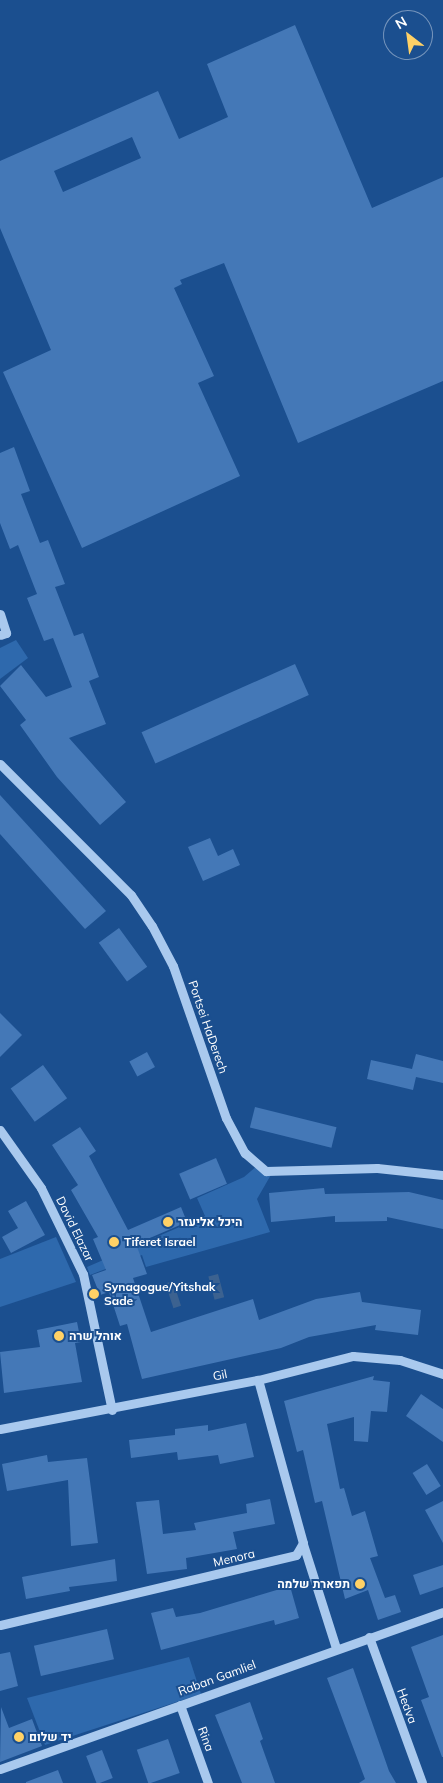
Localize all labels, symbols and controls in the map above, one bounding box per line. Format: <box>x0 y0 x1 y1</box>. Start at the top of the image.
north arrow <box>383 10 433 60</box>
text: N <box>392 12 410 33</box>
street label: Portsei HaDerech <box>185 979 231 1075</box>
street label: David Elazar <box>53 1194 97 1264</box>
place label: היכל אליעזר <box>178 1215 243 1229</box>
marker: היכל אליעזר <box>162 1216 174 1228</box>
place label: Tiferet Israel <box>124 1235 196 1249</box>
marker: Tiferet Israel <box>108 1236 120 1248</box>
place label: Synagogue/Yitshak Sade <box>104 1280 215 1308</box>
marker: Synagogue/Yitshak Sade <box>88 1288 100 1300</box>
place label: אוהל שרה <box>69 1329 122 1343</box>
marker: אוהל שרה <box>53 1330 65 1342</box>
street label: Gil <box>212 1367 228 1383</box>
street label: Menora <box>212 1546 256 1570</box>
place label: תפארת שלמה <box>277 1577 350 1591</box>
marker: תפארת שלמה <box>354 1578 366 1590</box>
street label: Raban Gamliel <box>176 1657 258 1699</box>
street label: Hedva <box>394 1686 420 1726</box>
street label: Rina <box>195 1725 217 1753</box>
place label: יד שלום <box>29 1730 72 1744</box>
marker: יד שלום <box>13 1731 25 1743</box>

